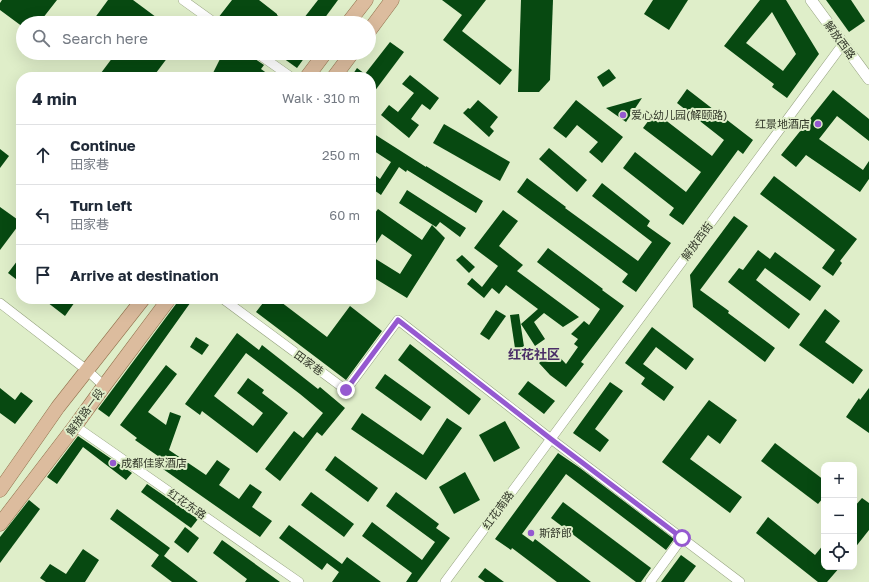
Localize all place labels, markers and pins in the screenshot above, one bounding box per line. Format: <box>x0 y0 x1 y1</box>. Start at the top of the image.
place label: 爱心幼儿园(解颐路) <box>631 108 727 121</box>
marker: 爱心幼儿园(解颐路) <box>618 110 628 120</box>
place label: 红景地酒店 <box>755 117 810 130</box>
marker: 红景地酒店 <box>813 119 823 129</box>
place label: 成都佳家酒店 <box>121 456 187 469</box>
marker: 成都佳家酒店 <box>108 458 118 468</box>
place label: 斯舒郎 <box>539 526 572 539</box>
marker: 斯舒郎 <box>526 528 536 538</box>

